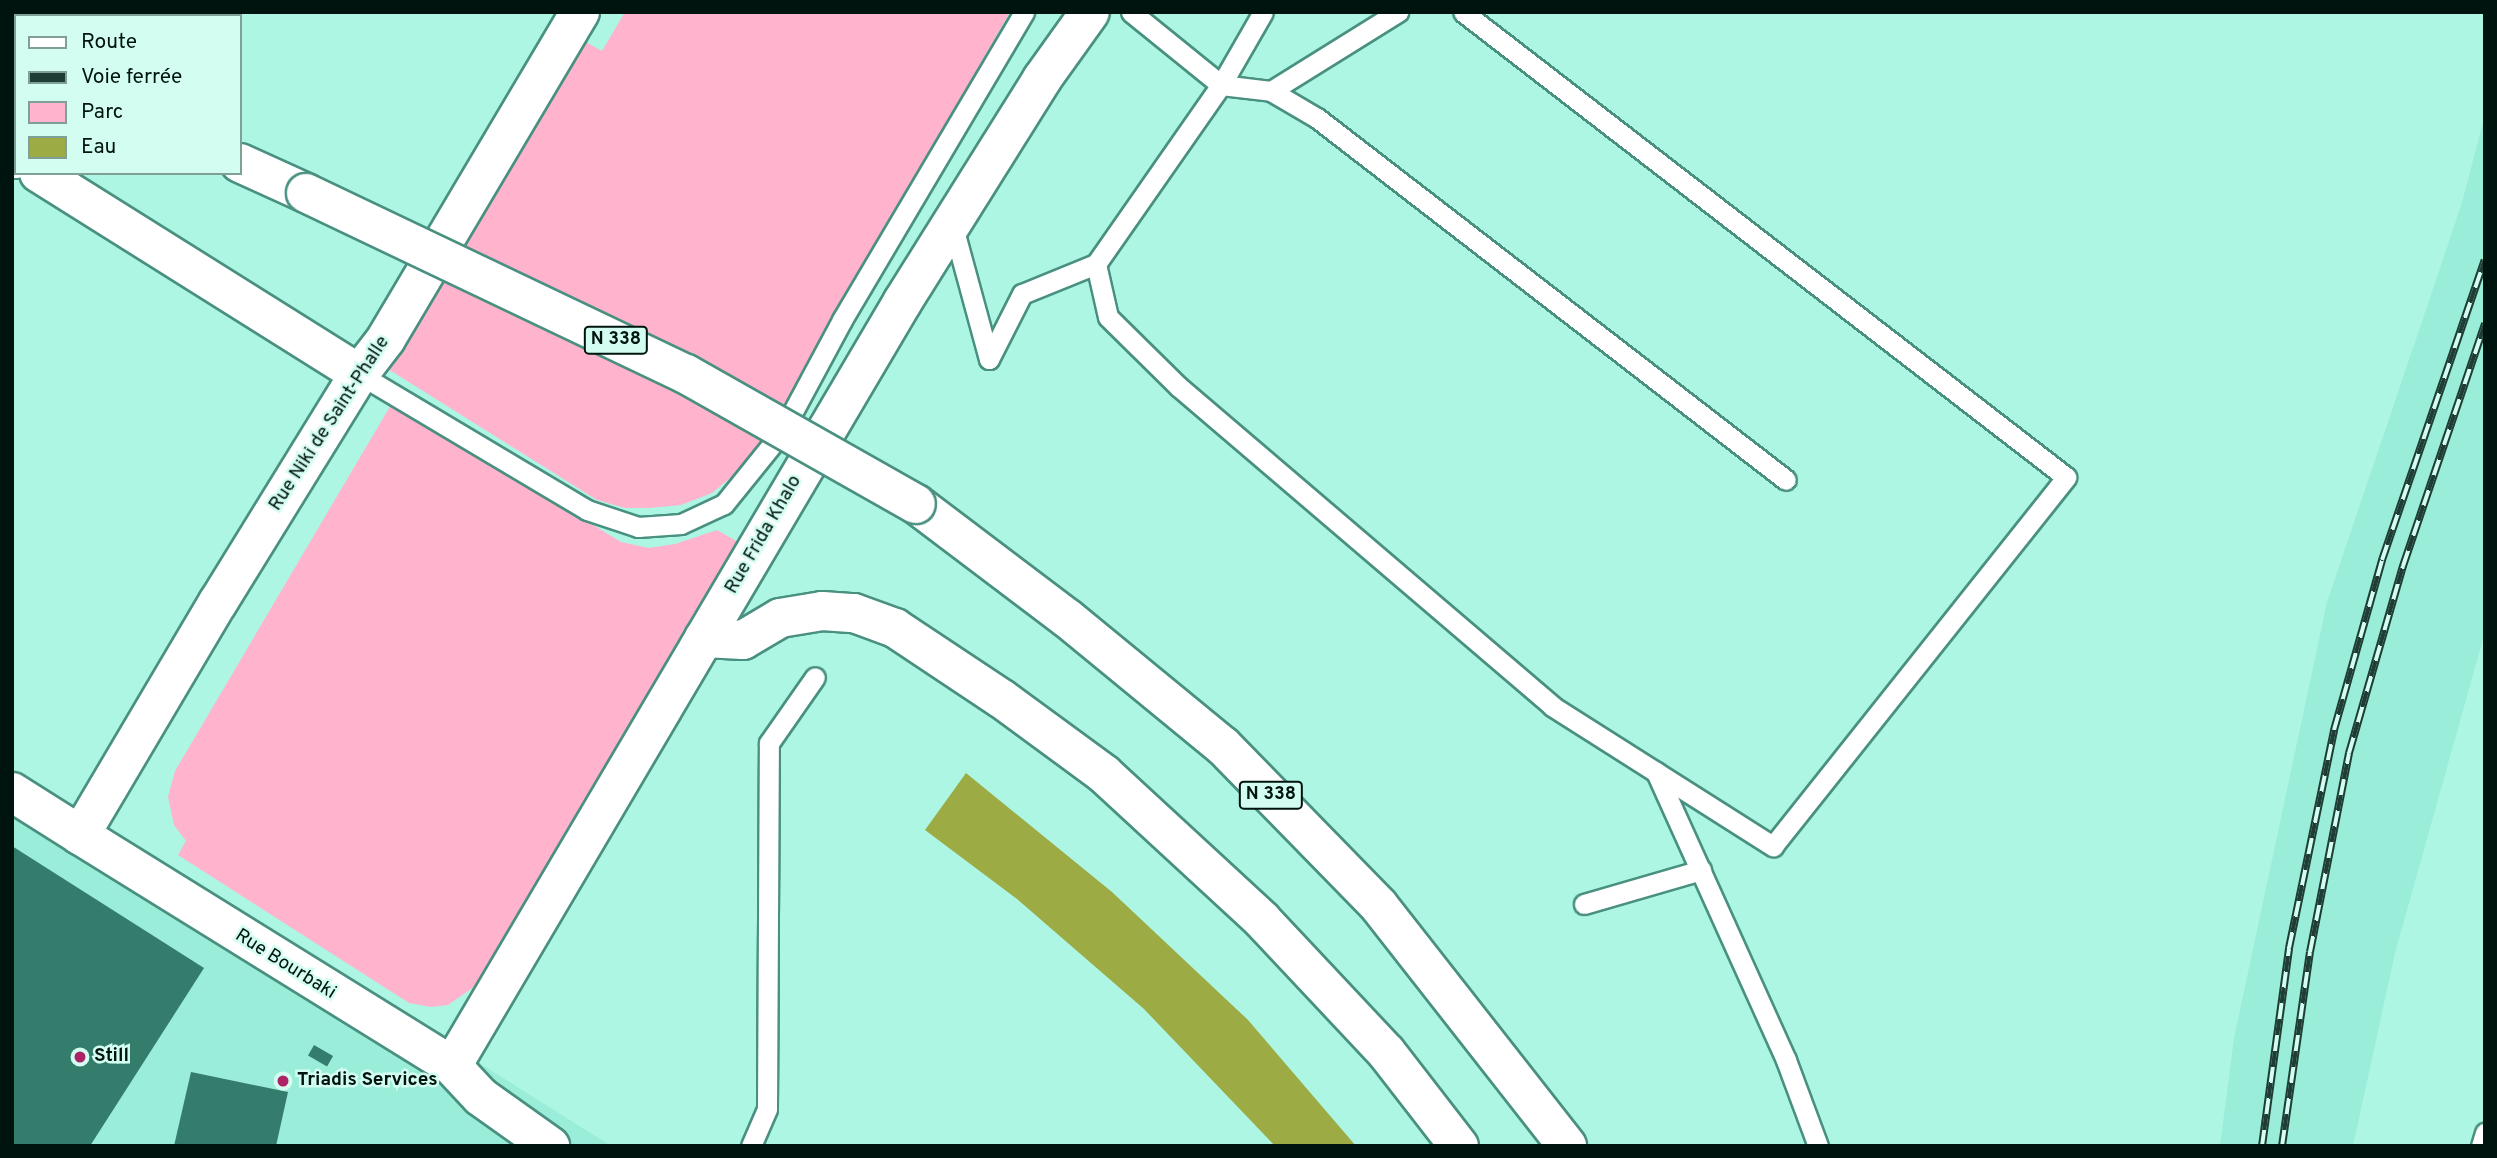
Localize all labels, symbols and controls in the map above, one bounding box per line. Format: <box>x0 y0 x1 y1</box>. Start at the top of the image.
legend <box>14 14 242 175</box>
text: Route <box>81 29 137 56</box>
text: Voie ferrée <box>81 64 182 91</box>
text: Parc <box>81 99 123 126</box>
text: Eau <box>81 134 116 161</box>
road number: N 338 <box>583 326 649 354</box>
street label: Rue Niki de Saint-Phalle <box>265 332 395 516</box>
street label: Rue Frida Khalo <box>721 472 807 598</box>
road number: N 338 <box>1238 780 1304 810</box>
street label: Rue Bourbaki <box>230 925 340 1005</box>
place label: Still <box>94 1046 129 1068</box>
marker: Still <box>72 1049 88 1065</box>
place label: Triadis Services <box>297 1070 438 1092</box>
marker: Triadis Services <box>275 1073 291 1089</box>

